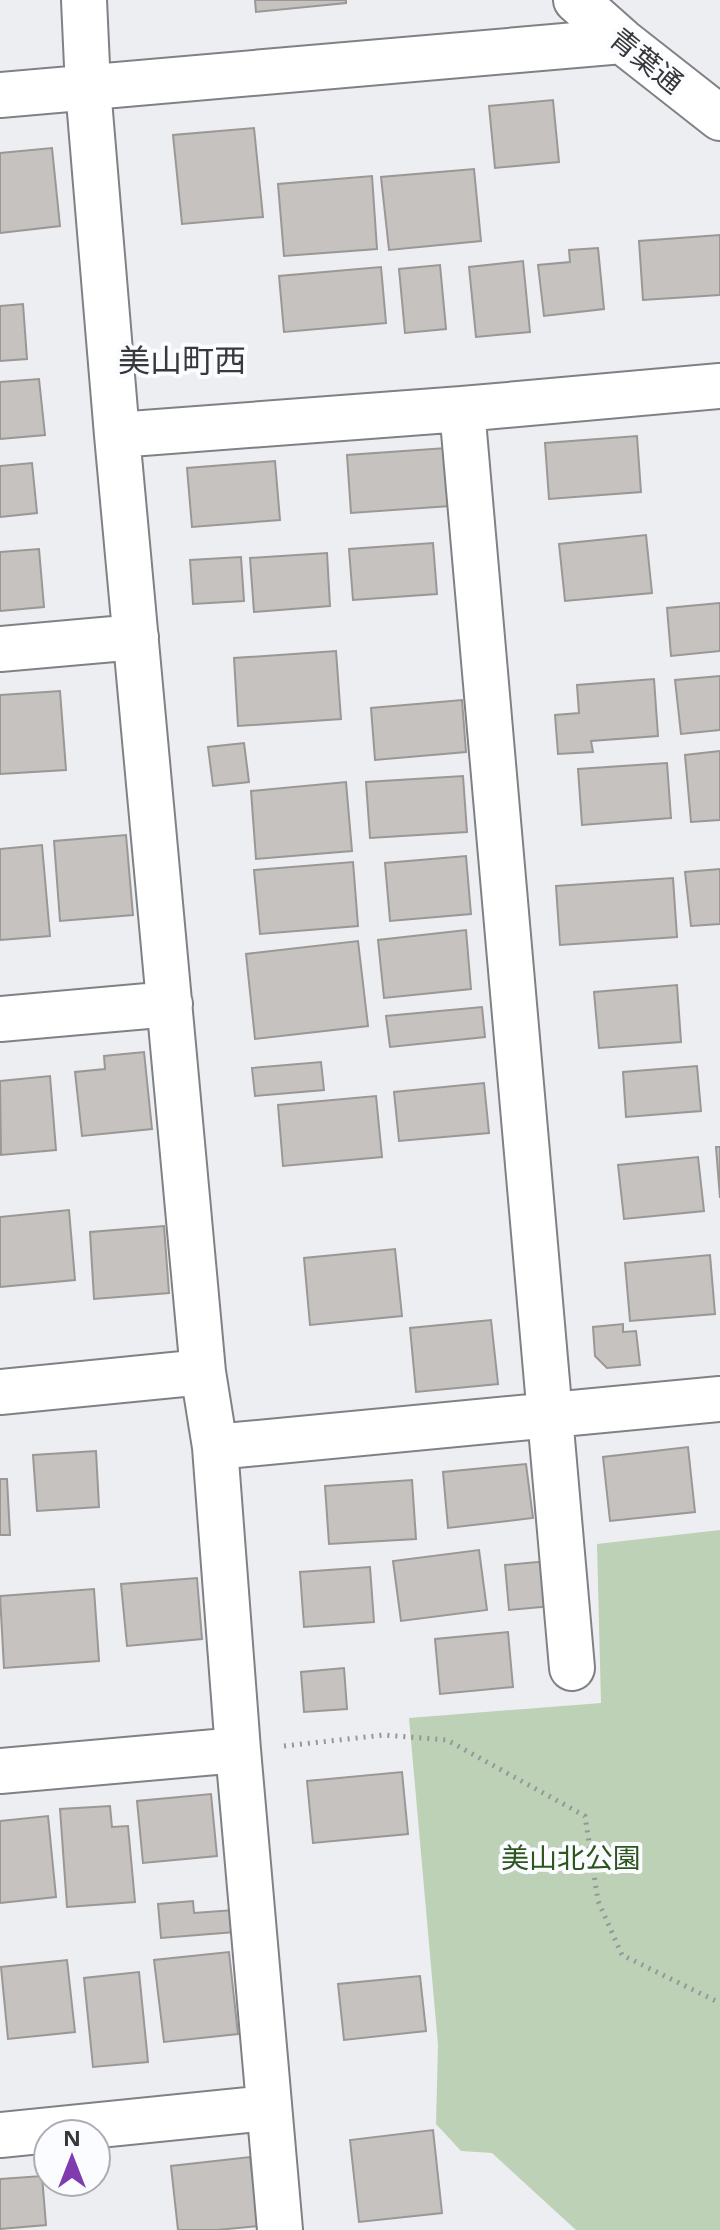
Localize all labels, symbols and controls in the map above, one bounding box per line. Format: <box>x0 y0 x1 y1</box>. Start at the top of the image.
street label: 青葉通 <box>602 19 692 101</box>
district label: 美山町西 <box>118 338 246 381</box>
park label: 美山北公園 <box>501 1838 641 1876</box>
north arrow <box>32 2118 112 2198</box>
text: N <box>63 2122 81 2152</box>

